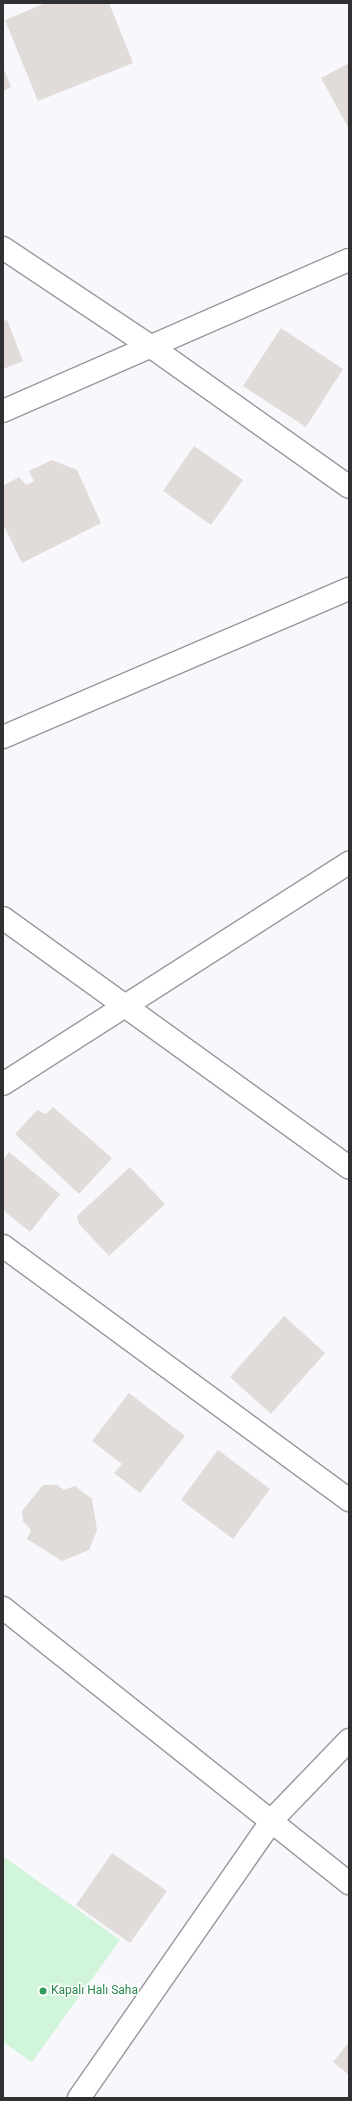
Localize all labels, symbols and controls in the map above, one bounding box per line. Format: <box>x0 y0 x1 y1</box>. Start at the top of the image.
place label: Kapalı Halı Saha <box>51 1984 138 1998</box>
marker: Kapalı Halı Saha <box>38 1986 48 1996</box>

